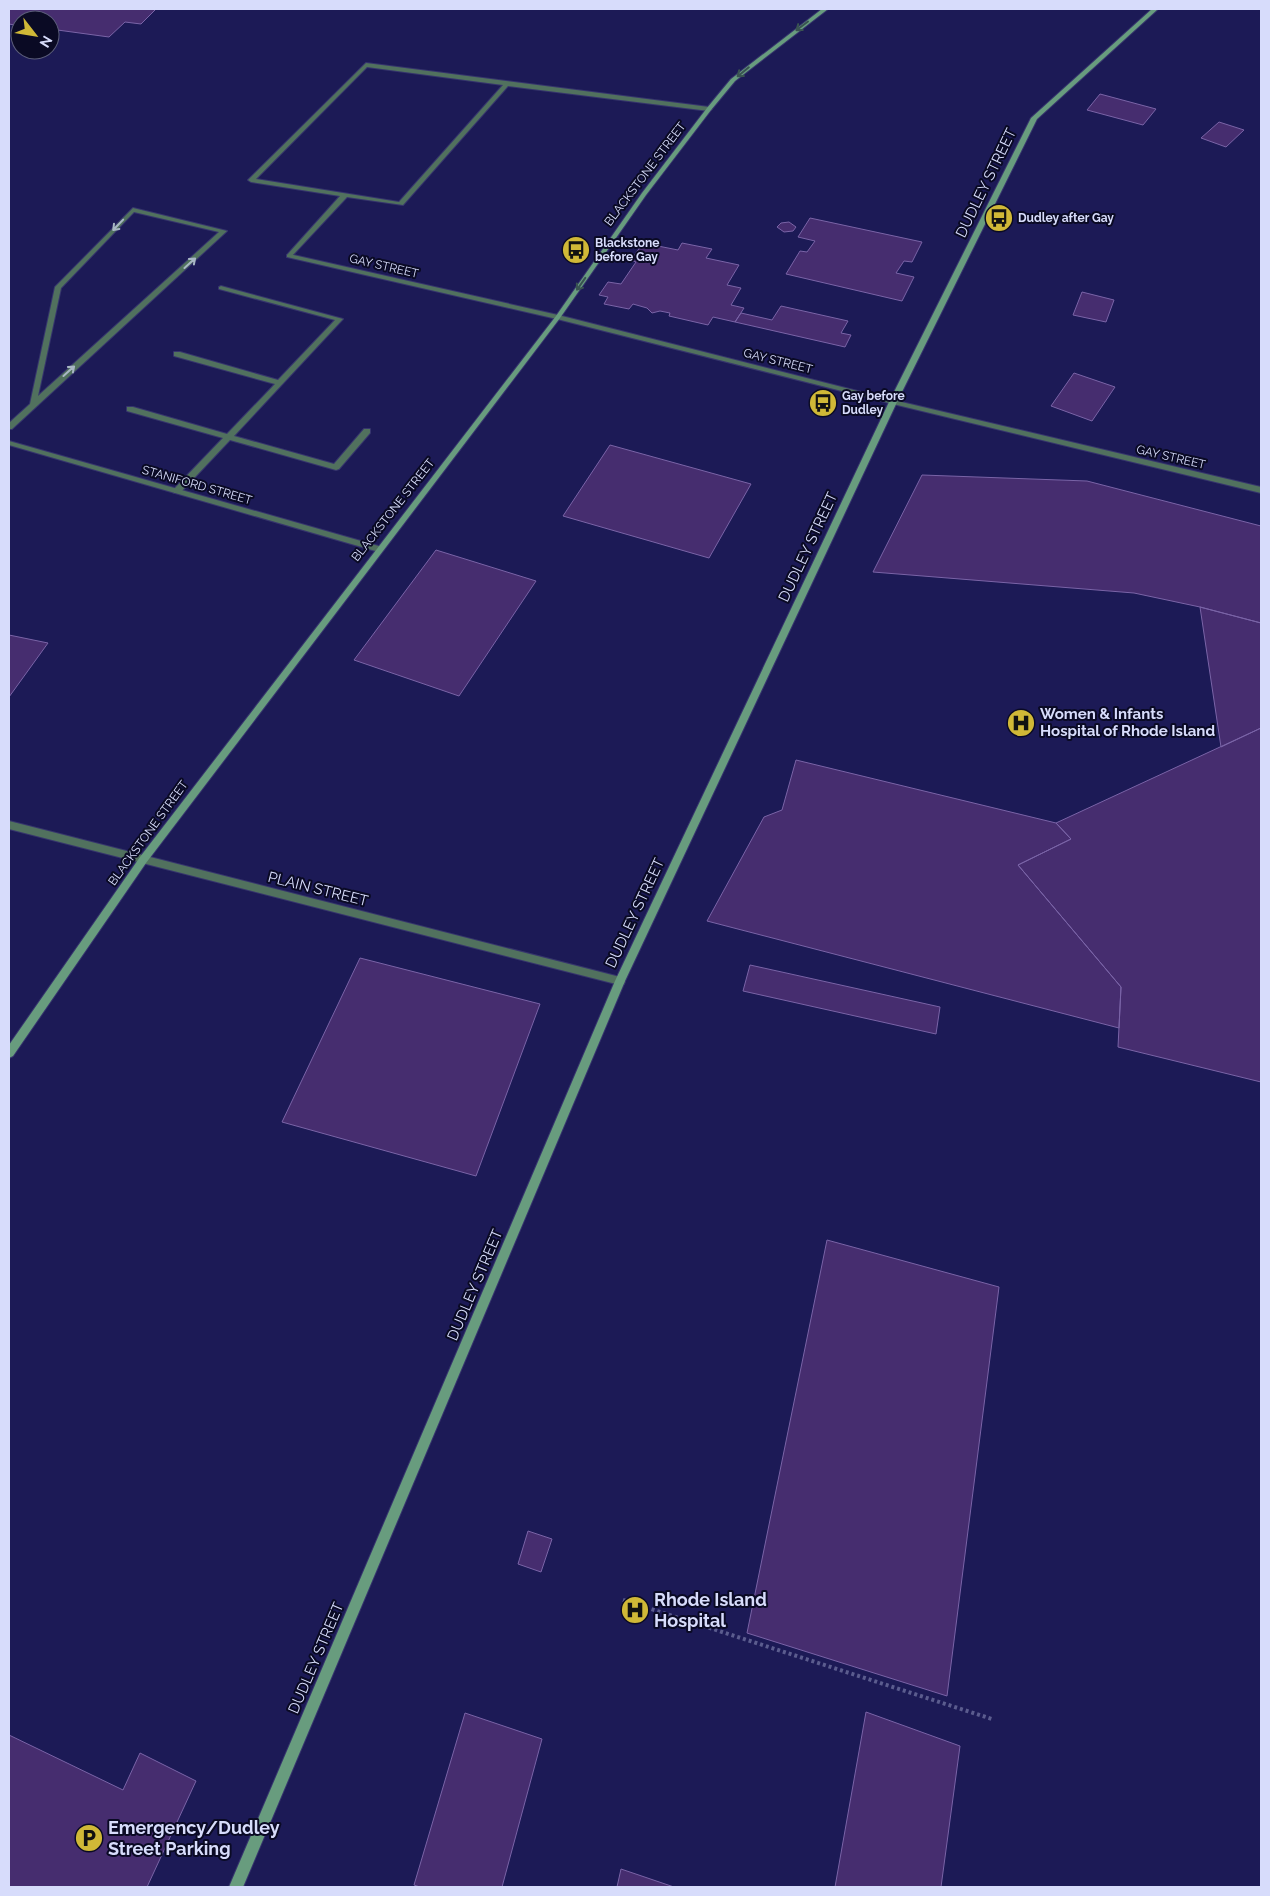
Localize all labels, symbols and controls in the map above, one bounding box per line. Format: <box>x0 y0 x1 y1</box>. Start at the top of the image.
north arrow <box>10 10 60 60</box>
one-way arrow <box>795 21 809 31</box>
text: N <box>37 33 56 50</box>
one-way arrow <box>737 66 750 77</box>
street label: BLACKSTONE STREET <box>601 119 689 229</box>
street label: DUDLEY STREET <box>952 126 1020 240</box>
bus stop icon: Dudley after Gay <box>984 203 1014 233</box>
place label: Dudley after Gay <box>1018 211 1114 225</box>
one-way arrow <box>112 219 124 232</box>
bus stop icon: Blackstone before Gay <box>561 235 591 265</box>
place label: Blackstone before Gay <box>595 236 659 264</box>
street label: GAY STREET <box>348 251 421 281</box>
one-way arrow <box>183 257 196 268</box>
one-way arrow <box>576 277 586 291</box>
street label: GAY STREET <box>742 346 815 376</box>
one-way arrow <box>62 365 75 377</box>
bus stop icon: Gay before Dudley <box>808 388 838 418</box>
place label: Gay before Dudley <box>842 389 905 417</box>
street label: GAY STREET <box>1135 442 1208 472</box>
street label: BLACKSTONE STREET <box>349 455 438 564</box>
street label: STANIFORD STREET <box>140 463 254 508</box>
street label: DUDLEY STREET <box>775 489 841 605</box>
place label: Women & Infants Hospital of Rhode Island <box>1040 705 1215 740</box>
hospital icon: Women & Infants Hospital of Rhode Island <box>1006 708 1036 738</box>
street label: BLACKSTONE STREET <box>105 777 191 888</box>
street label: DUDLEY STREET <box>602 855 668 971</box>
street label: PLAIN STREET <box>266 868 370 910</box>
street label: DUDLEY STREET <box>443 1227 507 1343</box>
place label: Rhode Island Hospital <box>654 1589 767 1631</box>
hospital icon: Rhode Island Hospital <box>620 1595 650 1625</box>
street label: DUDLEY STREET <box>284 1600 348 1716</box>
place label: Emergency/Dudley Street Parking <box>108 1817 280 1859</box>
parking icon: Emergency/Dudley Street Parking <box>74 1823 104 1853</box>

